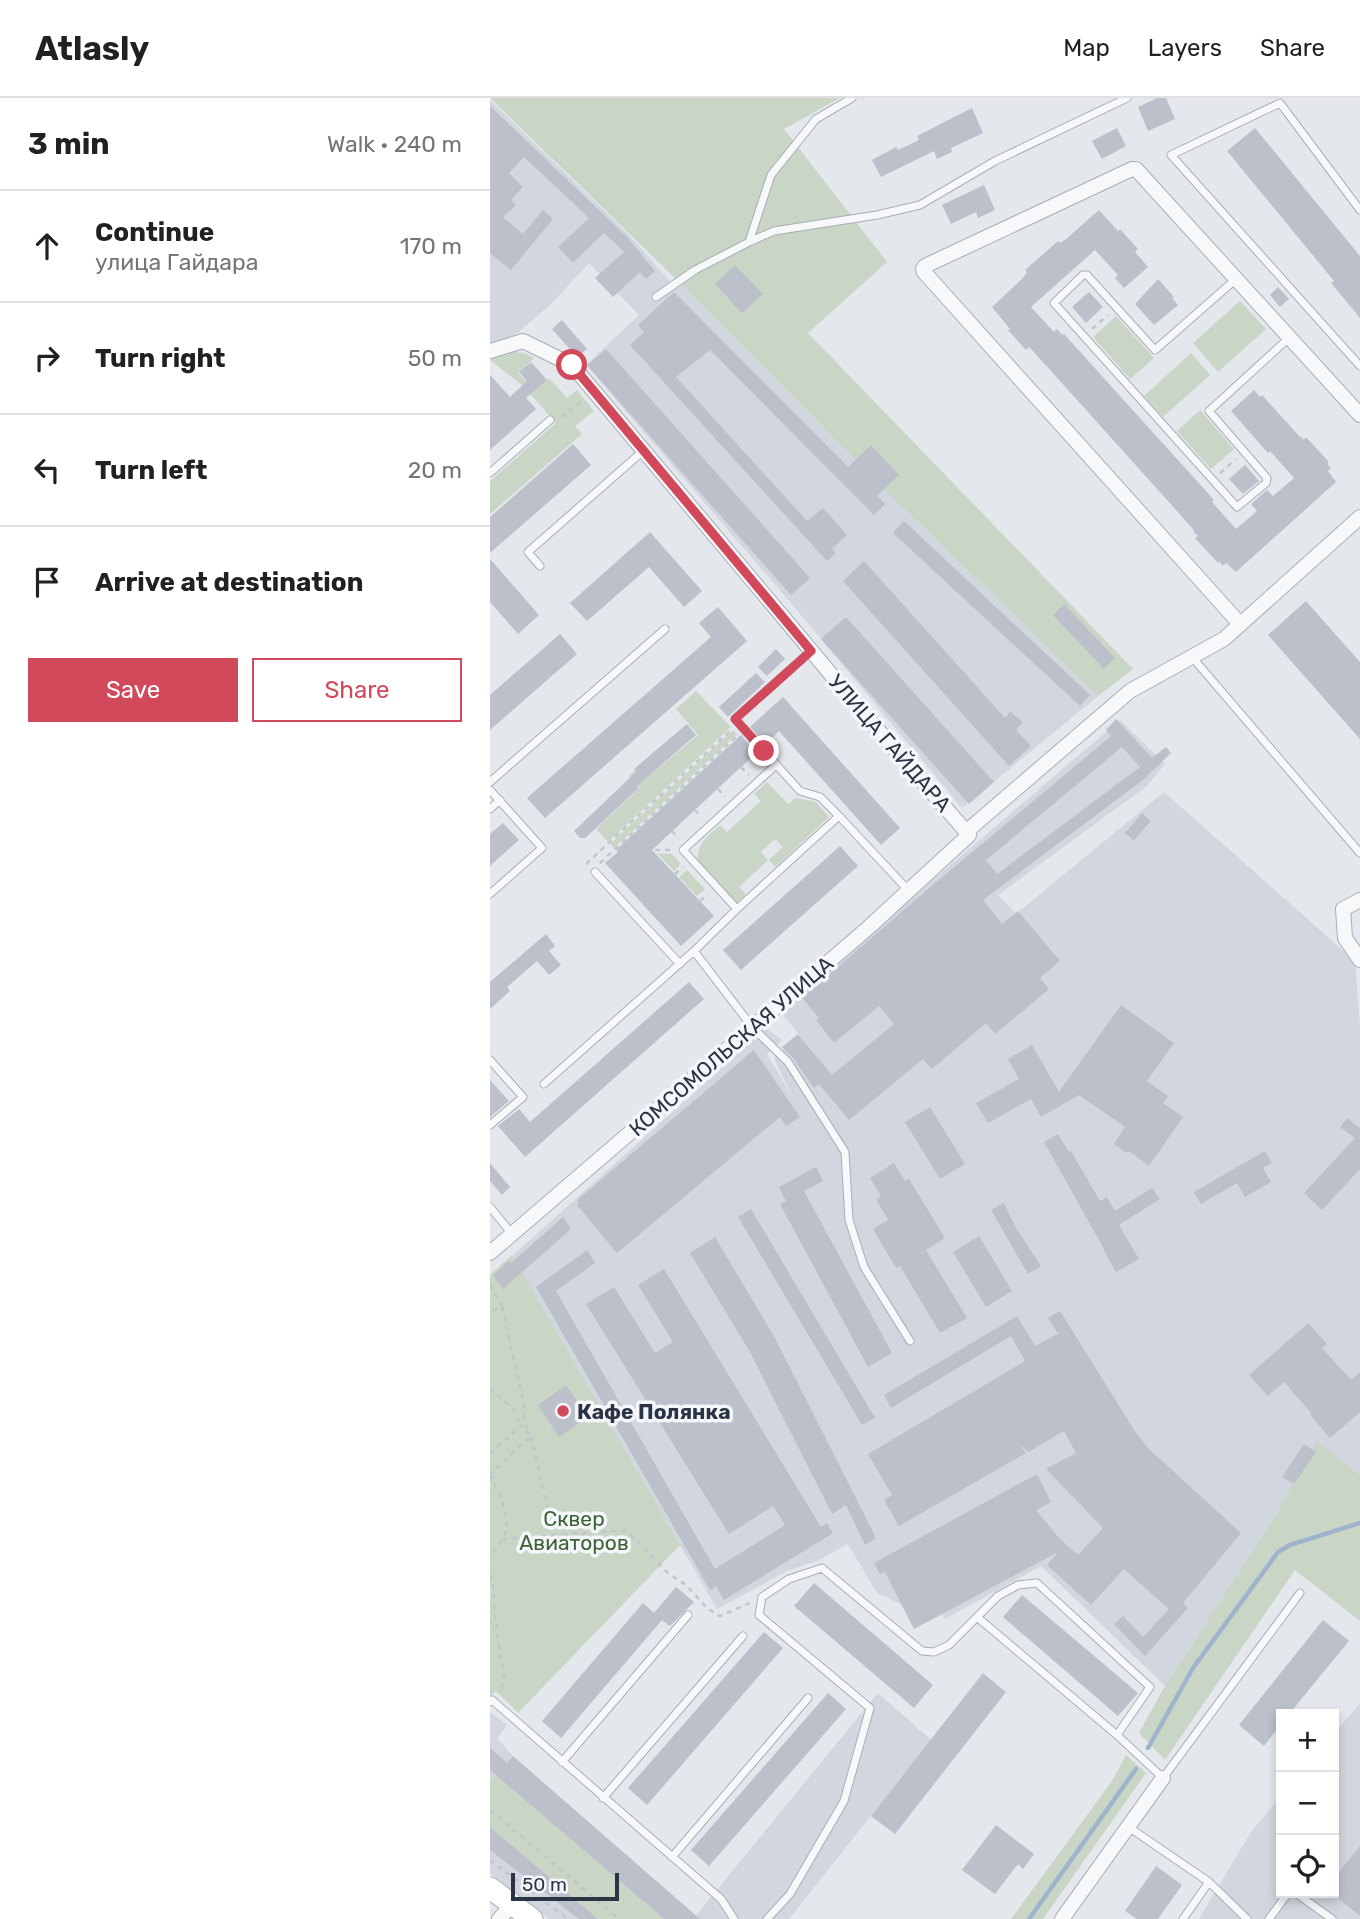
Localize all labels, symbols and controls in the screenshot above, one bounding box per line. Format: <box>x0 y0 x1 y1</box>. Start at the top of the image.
text: Atlasly <box>35 29 149 68</box>
text: Map <box>1063 34 1110 62</box>
text: Layers <box>1148 34 1222 62</box>
text: Share <box>1260 34 1325 62</box>
text: 3 min <box>28 126 110 162</box>
text: Walk · 240 m <box>327 130 462 158</box>
text: Continue <box>95 217 214 248</box>
icon: ahead <box>28 227 66 265</box>
text: 170 m <box>400 232 462 260</box>
text: улица Гайдара <box>95 248 258 276</box>
icon: right <box>28 339 66 377</box>
text: Turn right <box>95 343 225 374</box>
text: 50 m <box>408 344 462 372</box>
route start <box>556 349 587 380</box>
icon: left <box>28 451 66 489</box>
text: Turn left <box>95 455 207 486</box>
text: 20 m <box>408 456 462 484</box>
icon: arrive <box>28 563 66 601</box>
text: Arrive at destination <box>95 567 363 598</box>
button: Save <box>28 658 238 722</box>
button: Share <box>252 658 462 722</box>
street label: УЛИЦА ГАЙДАРА <box>824 669 956 817</box>
route end <box>748 735 779 766</box>
street label: КОМСОМОЛЬСКАЯ УЛИЦА <box>624 951 838 1141</box>
place label: Кафе Полянка <box>577 1399 731 1424</box>
marker: Кафе Полянка <box>555 1403 571 1419</box>
park label: Сквер Авиаторов <box>519 1506 629 1555</box>
map controls <box>1276 1709 1339 1898</box>
button: + <box>1276 1709 1339 1772</box>
button: − <box>1276 1772 1339 1835</box>
button: locate <box>1276 1835 1339 1898</box>
scale bar <box>511 1870 620 1902</box>
text: 50 m <box>522 1873 567 1896</box>

